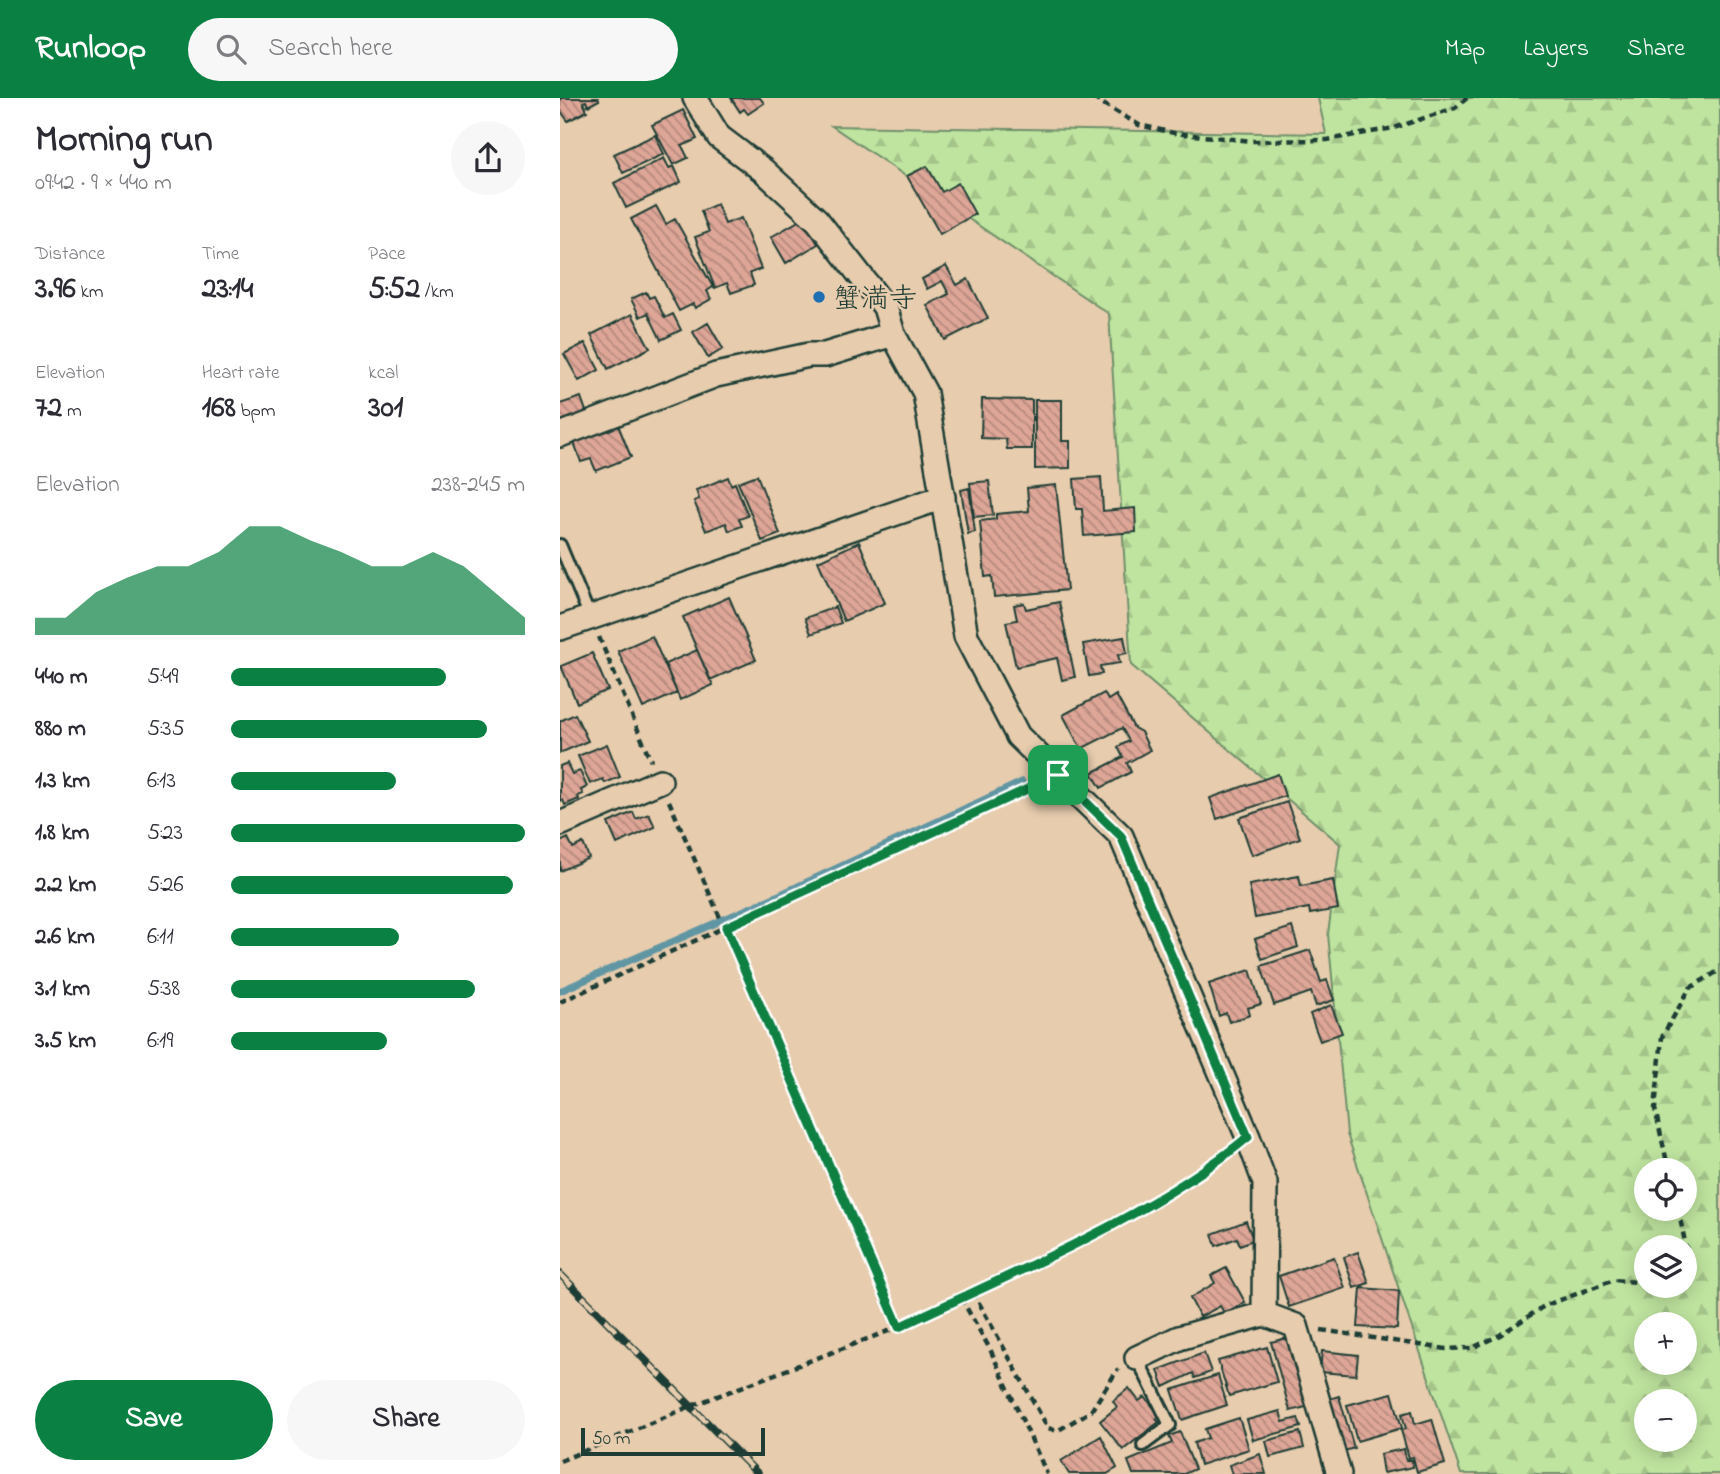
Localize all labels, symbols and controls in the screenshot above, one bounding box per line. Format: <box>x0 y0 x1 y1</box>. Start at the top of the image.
search box <box>188 18 678 81</box>
text: Runloop <box>35 25 146 73</box>
icon: search <box>212 30 250 68</box>
text: Search here <box>268 30 393 68</box>
text: Map <box>1445 32 1485 67</box>
text: Layers <box>1523 32 1589 67</box>
text: Share <box>1627 32 1685 67</box>
text: Morning run <box>35 113 213 169</box>
button: share <box>451 121 525 195</box>
text: 09:42 · 9 × 440 m <box>35 167 172 200</box>
text: Distance <box>35 241 105 268</box>
text: Time <box>202 241 239 268</box>
text: Pace <box>368 241 405 268</box>
text: 3.96 <box>35 268 76 312</box>
text: 23:14 <box>202 268 253 312</box>
text: 5:52 <box>368 268 420 312</box>
text: km <box>76 279 104 306</box>
text: /km <box>420 279 454 306</box>
place label: 蟹満寺 <box>833 280 917 321</box>
marker: 蟹満寺 <box>811 289 827 305</box>
text: Elevation <box>35 360 105 387</box>
text: Heart rate <box>202 360 280 387</box>
text: kcal <box>368 360 399 387</box>
text: 72 <box>35 387 62 431</box>
text: 168 <box>202 387 236 431</box>
text: 301 <box>368 387 403 431</box>
text: m <box>62 398 82 425</box>
text: bpm <box>236 398 276 425</box>
text: Elevation <box>35 469 120 502</box>
text: 238–245 m <box>431 469 525 502</box>
text: 440 m <box>35 661 88 694</box>
text: 5:49 <box>147 661 179 694</box>
text: 880 m <box>35 713 86 746</box>
text: 5:35 <box>147 713 185 746</box>
pin <box>1028 745 1088 805</box>
icon: arrive <box>1039 756 1077 794</box>
text: 1.3 km <box>35 765 90 798</box>
text: 6:13 <box>147 765 176 798</box>
text: 1.8 km <box>35 817 89 850</box>
text: 5:23 <box>147 817 183 850</box>
text: 2.2 km <box>35 869 96 902</box>
text: 5:26 <box>147 869 184 902</box>
text: 2.6 km <box>35 921 95 954</box>
text: 6:11 <box>147 921 174 954</box>
text: 3.1 km <box>35 973 90 1006</box>
text: 5:38 <box>147 973 180 1006</box>
text: 3.5 km <box>35 1025 96 1058</box>
text: 6:19 <box>147 1025 173 1058</box>
map controls <box>1634 1158 1697 1452</box>
button: locate <box>1634 1158 1697 1221</box>
button: layers <box>1634 1235 1697 1298</box>
button: + <box>1634 1312 1697 1375</box>
button: Save <box>35 1380 273 1460</box>
button: Share <box>287 1380 525 1460</box>
button: − <box>1634 1389 1697 1452</box>
scale bar <box>581 1425 765 1457</box>
text: 50 m <box>592 1426 631 1453</box>

